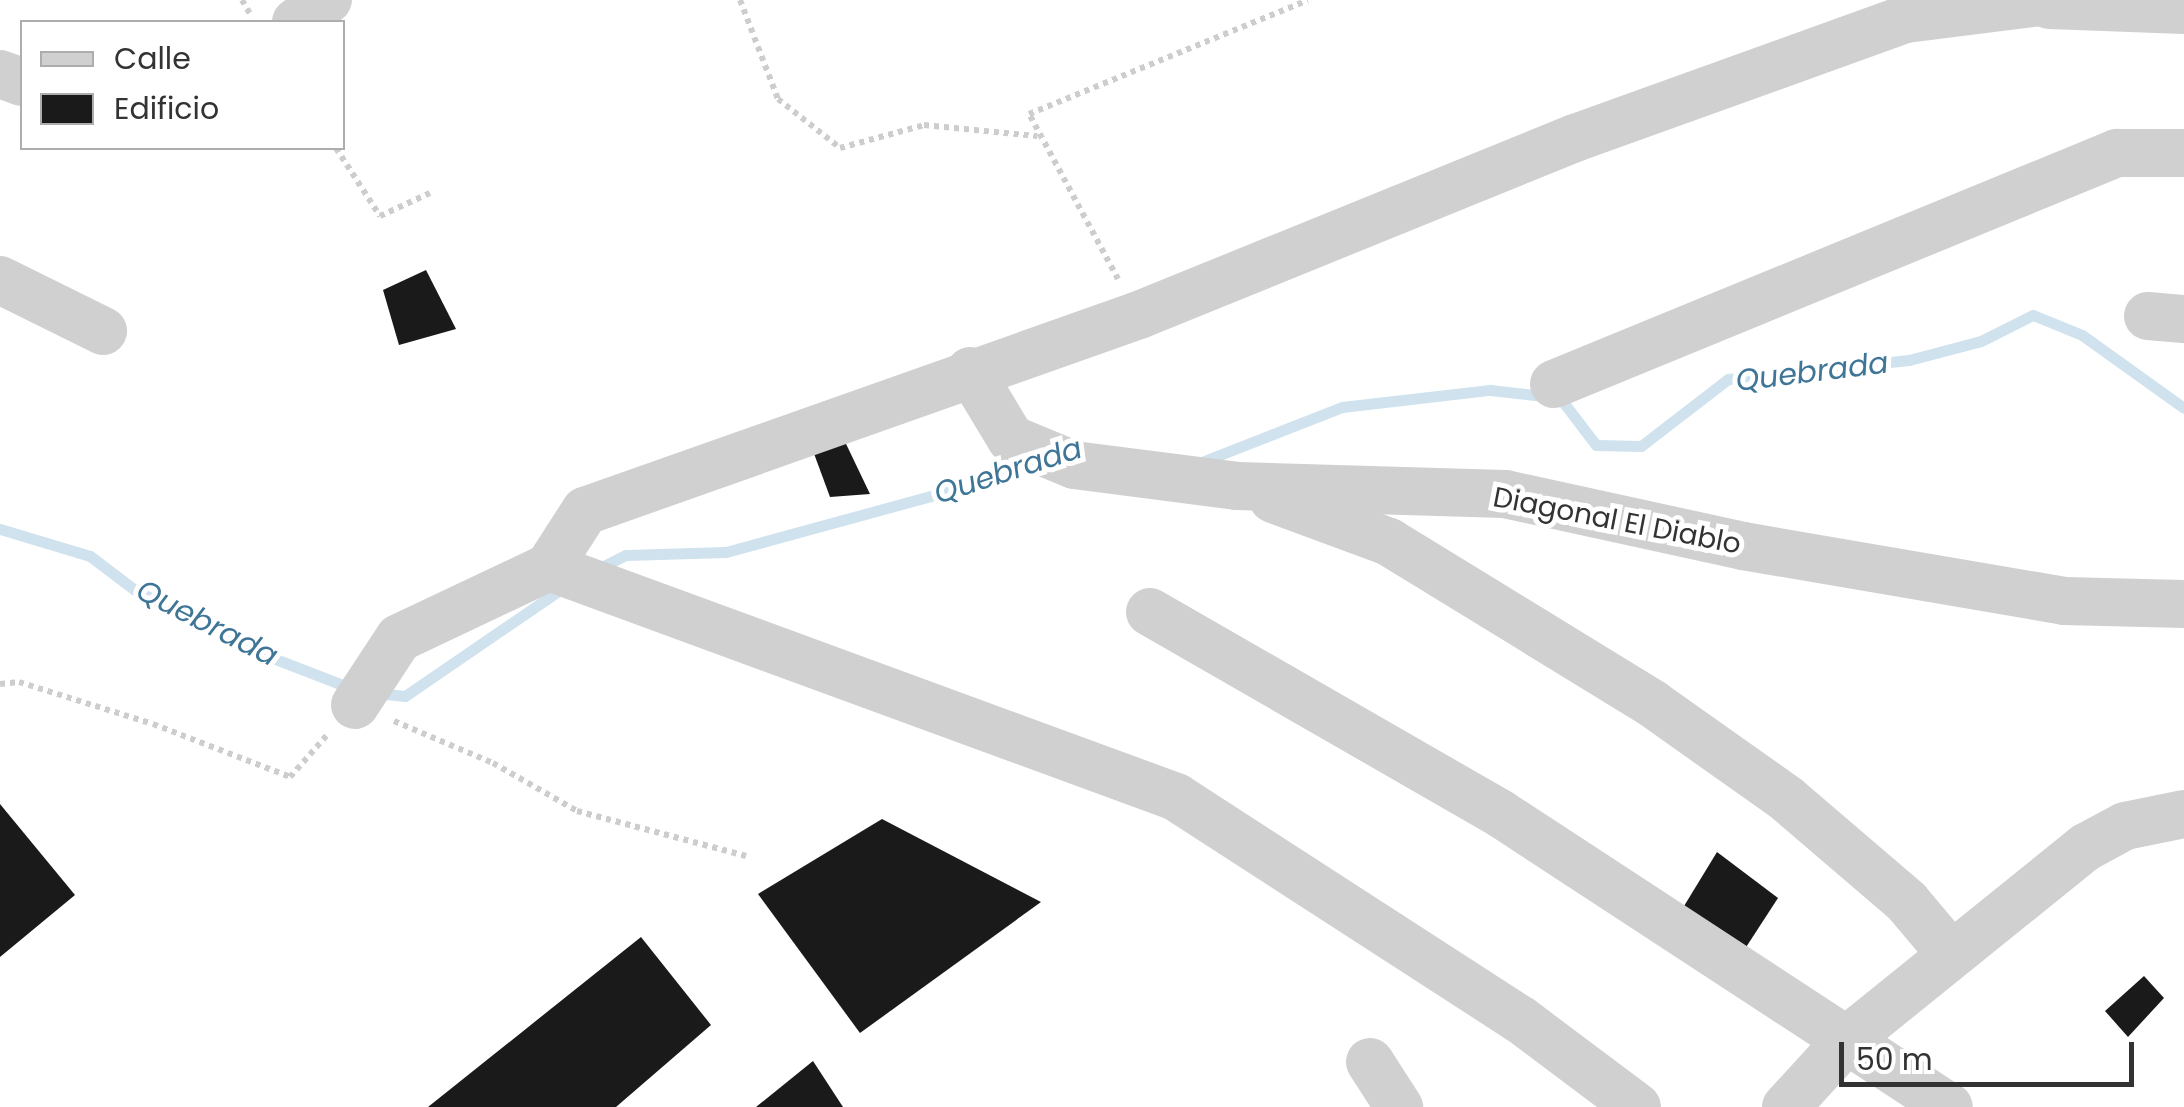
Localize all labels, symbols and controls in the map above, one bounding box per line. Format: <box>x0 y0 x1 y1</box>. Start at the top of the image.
legend <box>20 20 345 150</box>
text: Calle <box>114 37 191 80</box>
text: Edificio <box>114 87 219 130</box>
water label: Quebrada <box>1734 345 1890 399</box>
water label: Quebrada <box>929 430 1087 512</box>
street label: Diagonal El Diablo <box>1490 480 1744 562</box>
water label: Quebrada <box>130 572 284 674</box>
scale bar <box>1844 1022 2139 1084</box>
text: 50 m <box>1856 1038 1933 1081</box>

